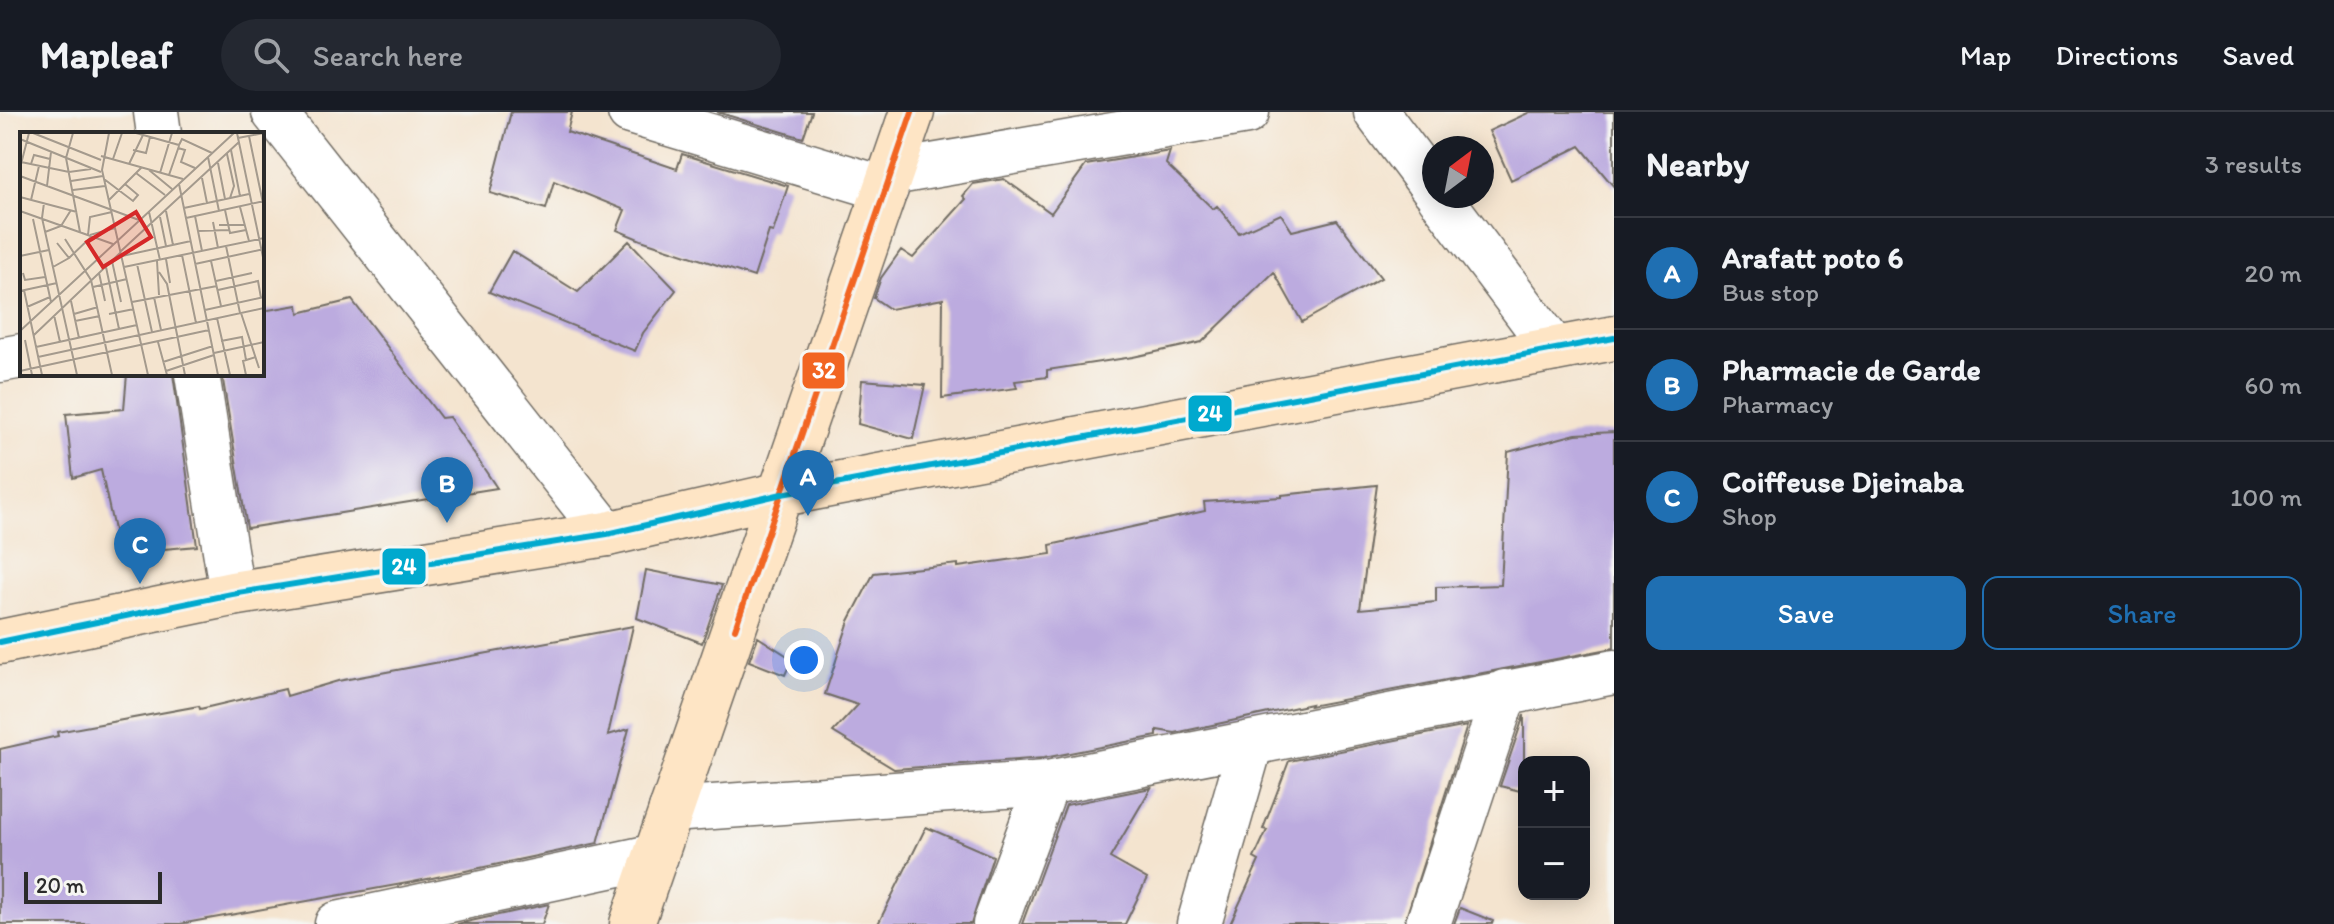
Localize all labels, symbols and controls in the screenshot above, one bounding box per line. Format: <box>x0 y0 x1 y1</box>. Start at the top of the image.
search box <box>221 19 781 91</box>
text: Mapleaf <box>40 32 173 78</box>
icon: search <box>249 33 293 77</box>
text: Search here <box>313 37 463 74</box>
text: Map <box>1960 38 2011 72</box>
text: Directions <box>2055 38 2179 72</box>
text: Saved <box>2223 38 2294 72</box>
inset map <box>20 132 264 376</box>
north arrow <box>1422 136 1494 208</box>
text: Nearby <box>1646 144 1749 185</box>
text: 3 results <box>2205 148 2302 180</box>
text: Arafatt poto 6 <box>1722 239 1903 276</box>
text: A <box>1664 257 1680 289</box>
text: 20 m <box>2245 257 2302 289</box>
text: Bus stop <box>1722 276 1819 308</box>
line badge: 32 <box>801 351 846 390</box>
text: Pharmacie de Garde <box>1722 351 1981 388</box>
text: 32 <box>812 357 836 384</box>
text: B <box>1664 369 1680 401</box>
text: 60 m <box>2245 369 2302 401</box>
text: Pharmacy <box>1722 388 1833 420</box>
line badge: 24 <box>1187 394 1233 433</box>
text: 24 <box>1198 400 1223 427</box>
pin: A <box>782 450 834 516</box>
pin: B <box>421 457 473 523</box>
text: Coiffeuse Djeinaba <box>1722 463 1964 500</box>
text: C <box>1664 481 1680 513</box>
text: 100 m <box>2230 481 2302 513</box>
text: Shop <box>1722 500 1777 532</box>
pin: C <box>114 518 166 584</box>
line badge: 24 <box>381 547 427 586</box>
text: 24 <box>392 553 417 580</box>
button: Save <box>1646 576 1966 650</box>
button: Share <box>1982 576 2302 650</box>
your location <box>784 640 824 680</box>
map controls <box>1518 756 1590 900</box>
button: + <box>1518 756 1590 828</box>
button: − <box>1518 828 1590 900</box>
scale bar <box>24 868 162 904</box>
text: 20 m <box>36 872 85 899</box>

